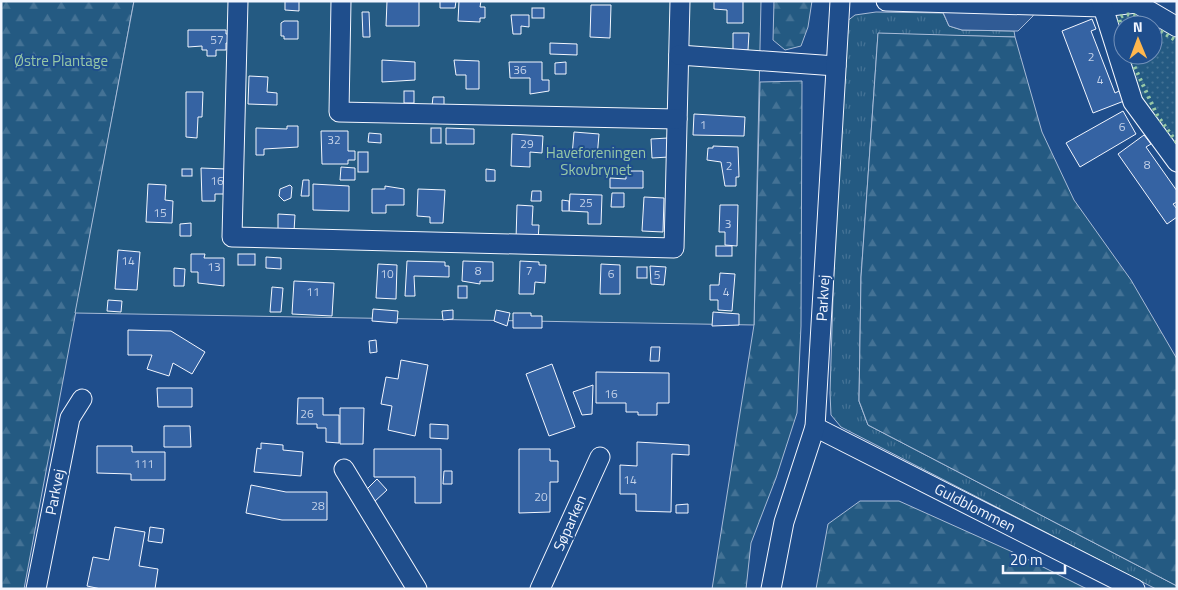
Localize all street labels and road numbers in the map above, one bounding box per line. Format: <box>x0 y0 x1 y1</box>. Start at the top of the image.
street label: Parkvej <box>810 274 835 322</box>
street label: Parkvej <box>39 467 70 517</box>
street label: Guldblommen <box>931 477 1020 538</box>
street label: Søparken <box>547 491 592 555</box>

